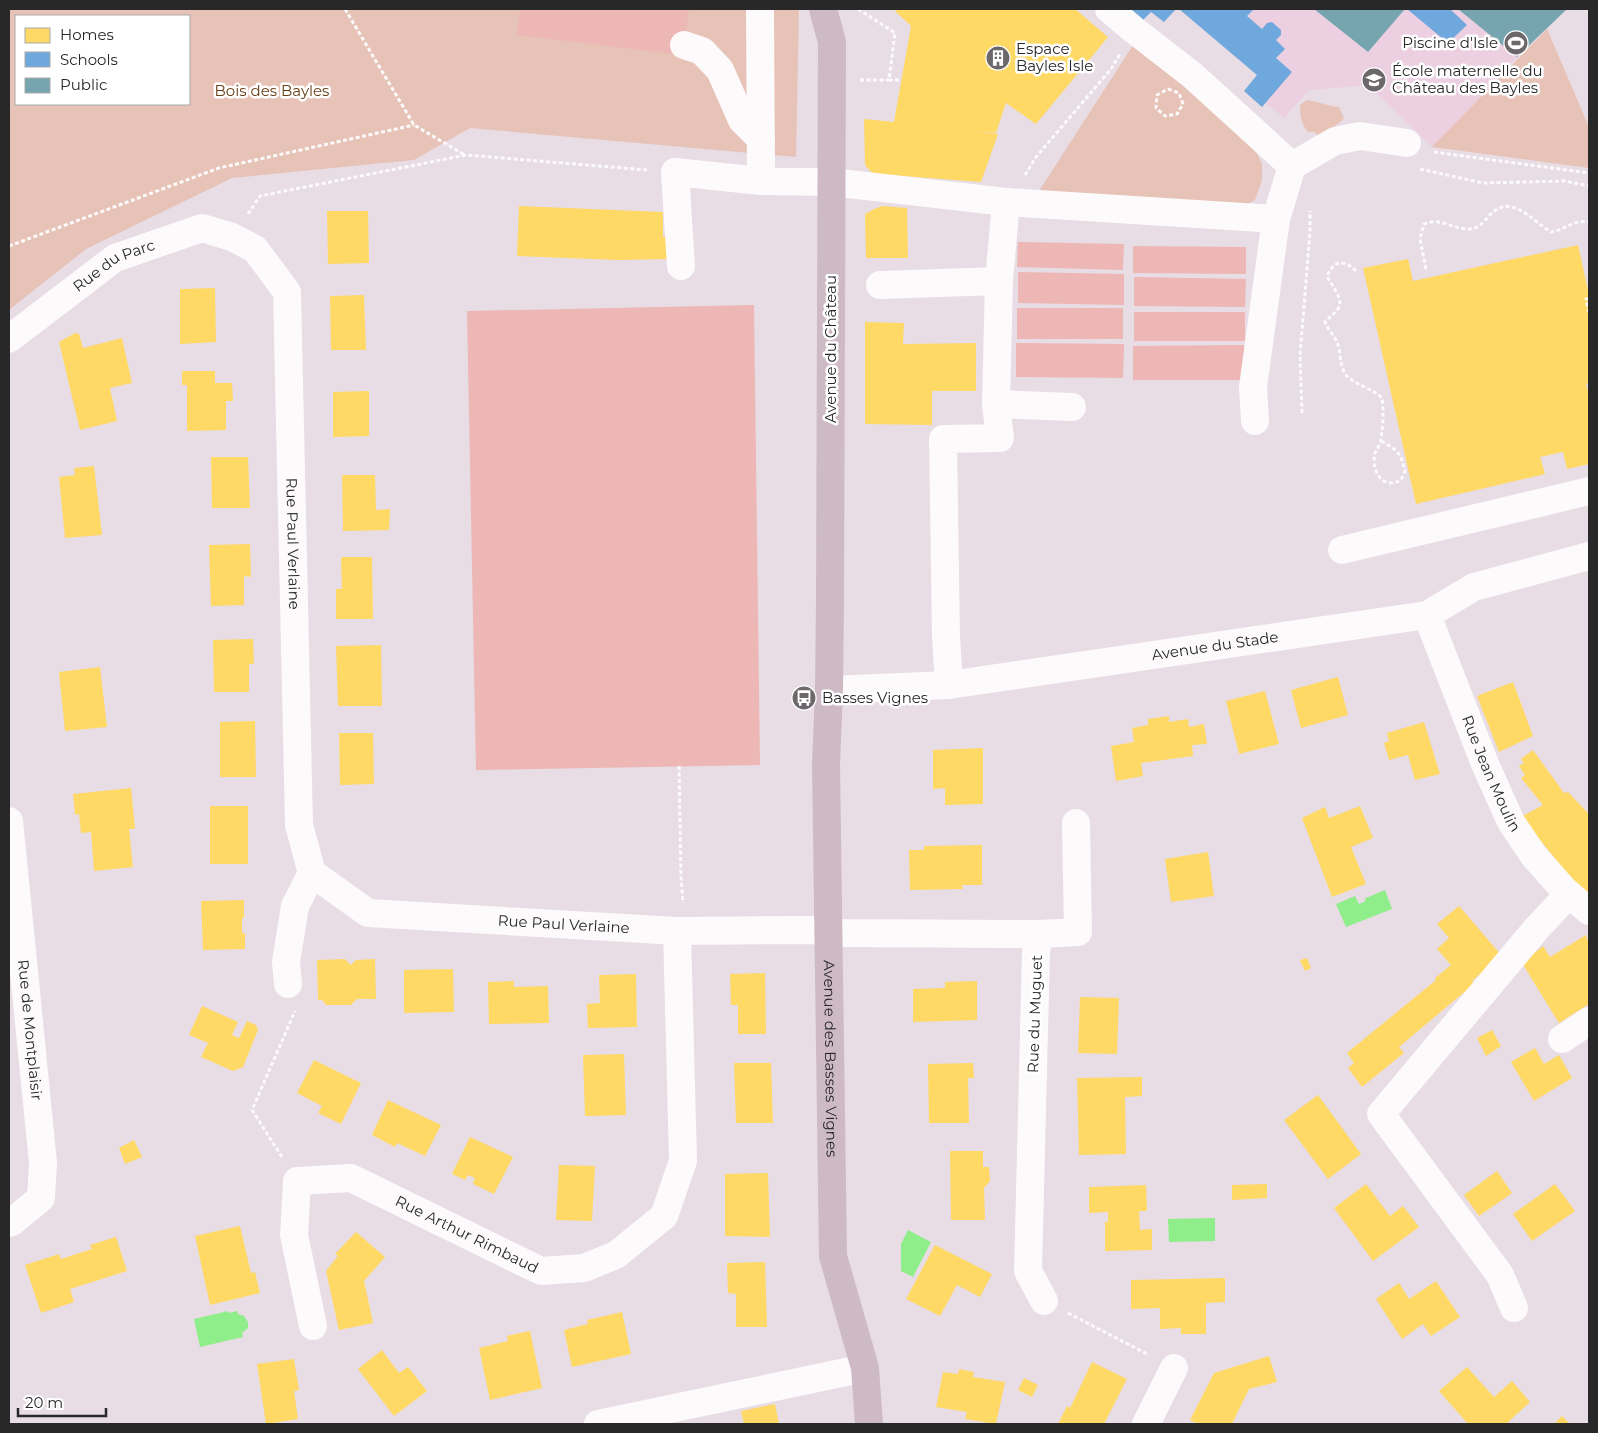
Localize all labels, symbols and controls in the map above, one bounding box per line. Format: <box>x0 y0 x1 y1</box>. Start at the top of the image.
legend <box>15 15 190 105</box>
text: Homes <box>60 25 114 44</box>
sports icon: Piscine d'Isle <box>1503 30 1529 56</box>
place label: Piscine d'Isle <box>1402 33 1498 52</box>
place label: Espace Bayles Isle <box>1016 39 1093 75</box>
building icon: Espace Bayles Isle <box>985 45 1011 71</box>
text: Schools <box>60 50 118 69</box>
place label: École maternelle du Château des Bayles <box>1392 61 1543 97</box>
school or university icon: École maternelle du Château des Bayles <box>1361 67 1387 93</box>
text: Public <box>60 75 108 94</box>
park label: Bois des Bayles <box>215 81 329 100</box>
street label: Rue du Parc <box>69 235 157 296</box>
street label: Avenue du Château <box>821 275 840 423</box>
street label: Rue Paul Verlaine <box>282 477 304 610</box>
street label: Avenue du Stade <box>1150 627 1280 664</box>
bus stop icon: Basses Vignes <box>791 685 817 711</box>
place label: Basses Vignes <box>822 688 928 707</box>
street label: Rue Jean Moulin <box>1458 712 1525 835</box>
street label: Rue Paul Verlaine <box>497 911 630 937</box>
street label: Rue du Muguet <box>1023 955 1046 1073</box>
street label: Rue de Montplaisir <box>14 959 47 1101</box>
street label: Avenue des Basses Vignes <box>820 960 842 1157</box>
street label: Rue Arthur Rimbaud <box>392 1191 542 1277</box>
scale bar <box>18 1386 105 1418</box>
text: 20 m <box>25 1393 63 1412</box>

